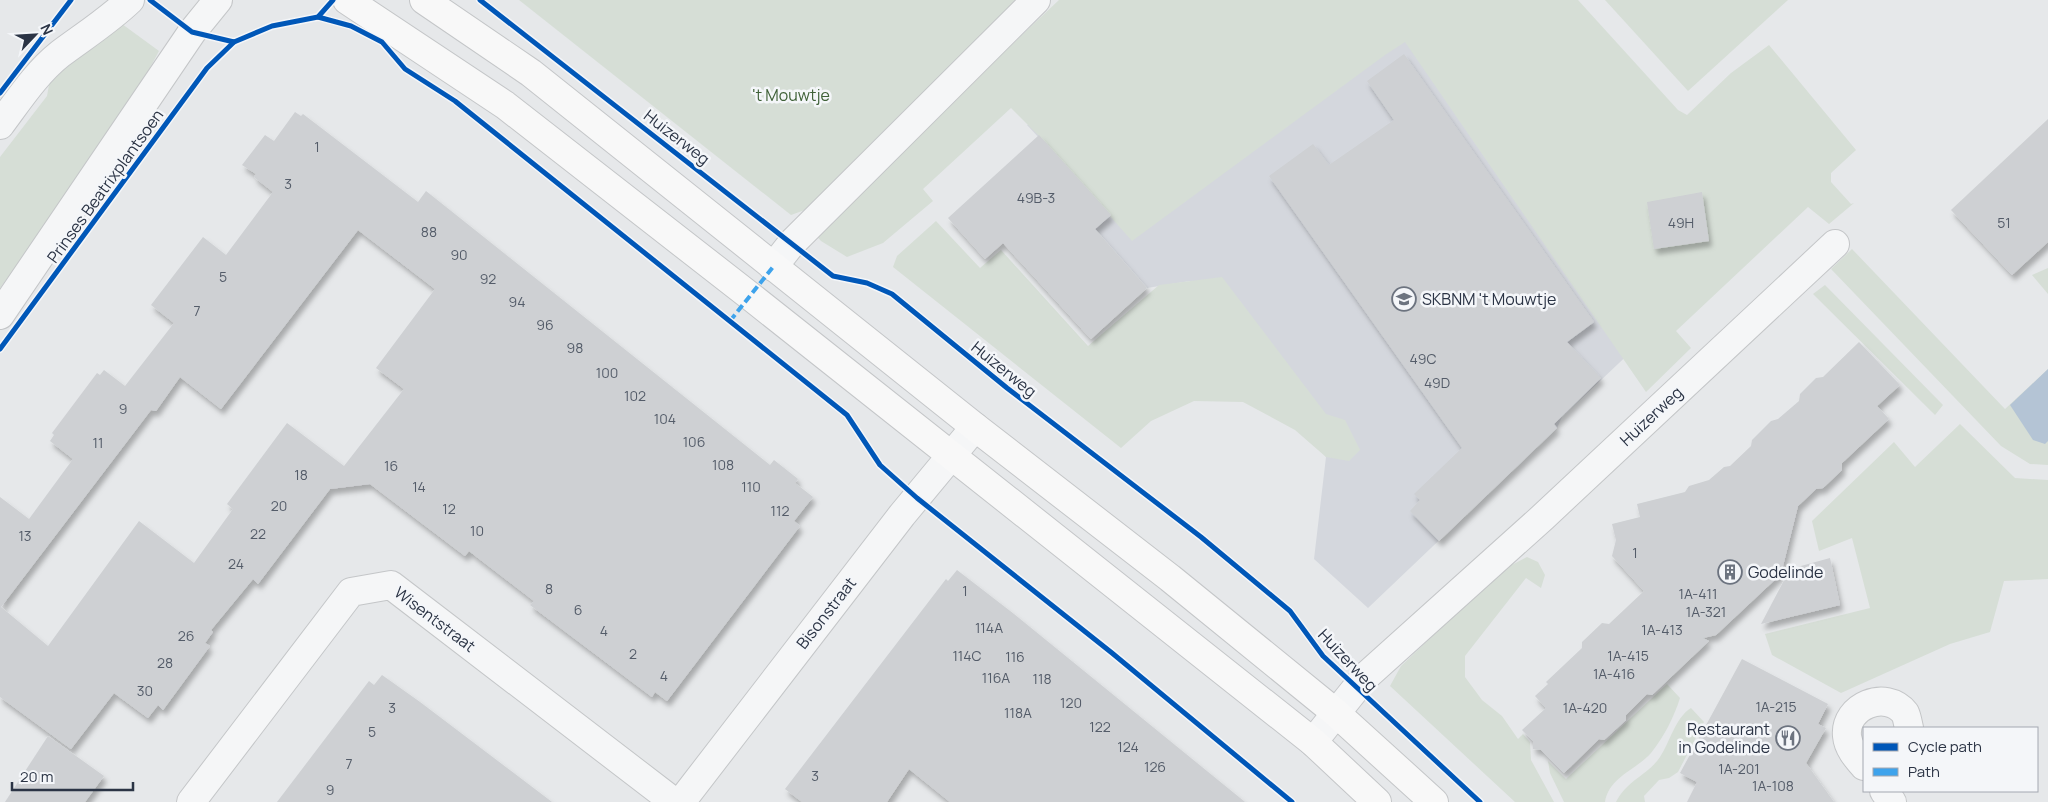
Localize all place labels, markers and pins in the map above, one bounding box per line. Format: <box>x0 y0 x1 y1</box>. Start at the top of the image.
school or university icon: SKBNM 't Mouwtje <box>1391 286 1417 312</box>
place label: SKBNM 't Mouwtje <box>1422 288 1556 310</box>
building icon: Godelinde <box>1717 559 1743 585</box>
place label: Godelinde <box>1748 561 1823 583</box>
place label: Restaurant in Godelinde <box>1678 718 1770 758</box>
restaurant icon: Restaurant in Godelinde <box>1775 725 1801 751</box>

